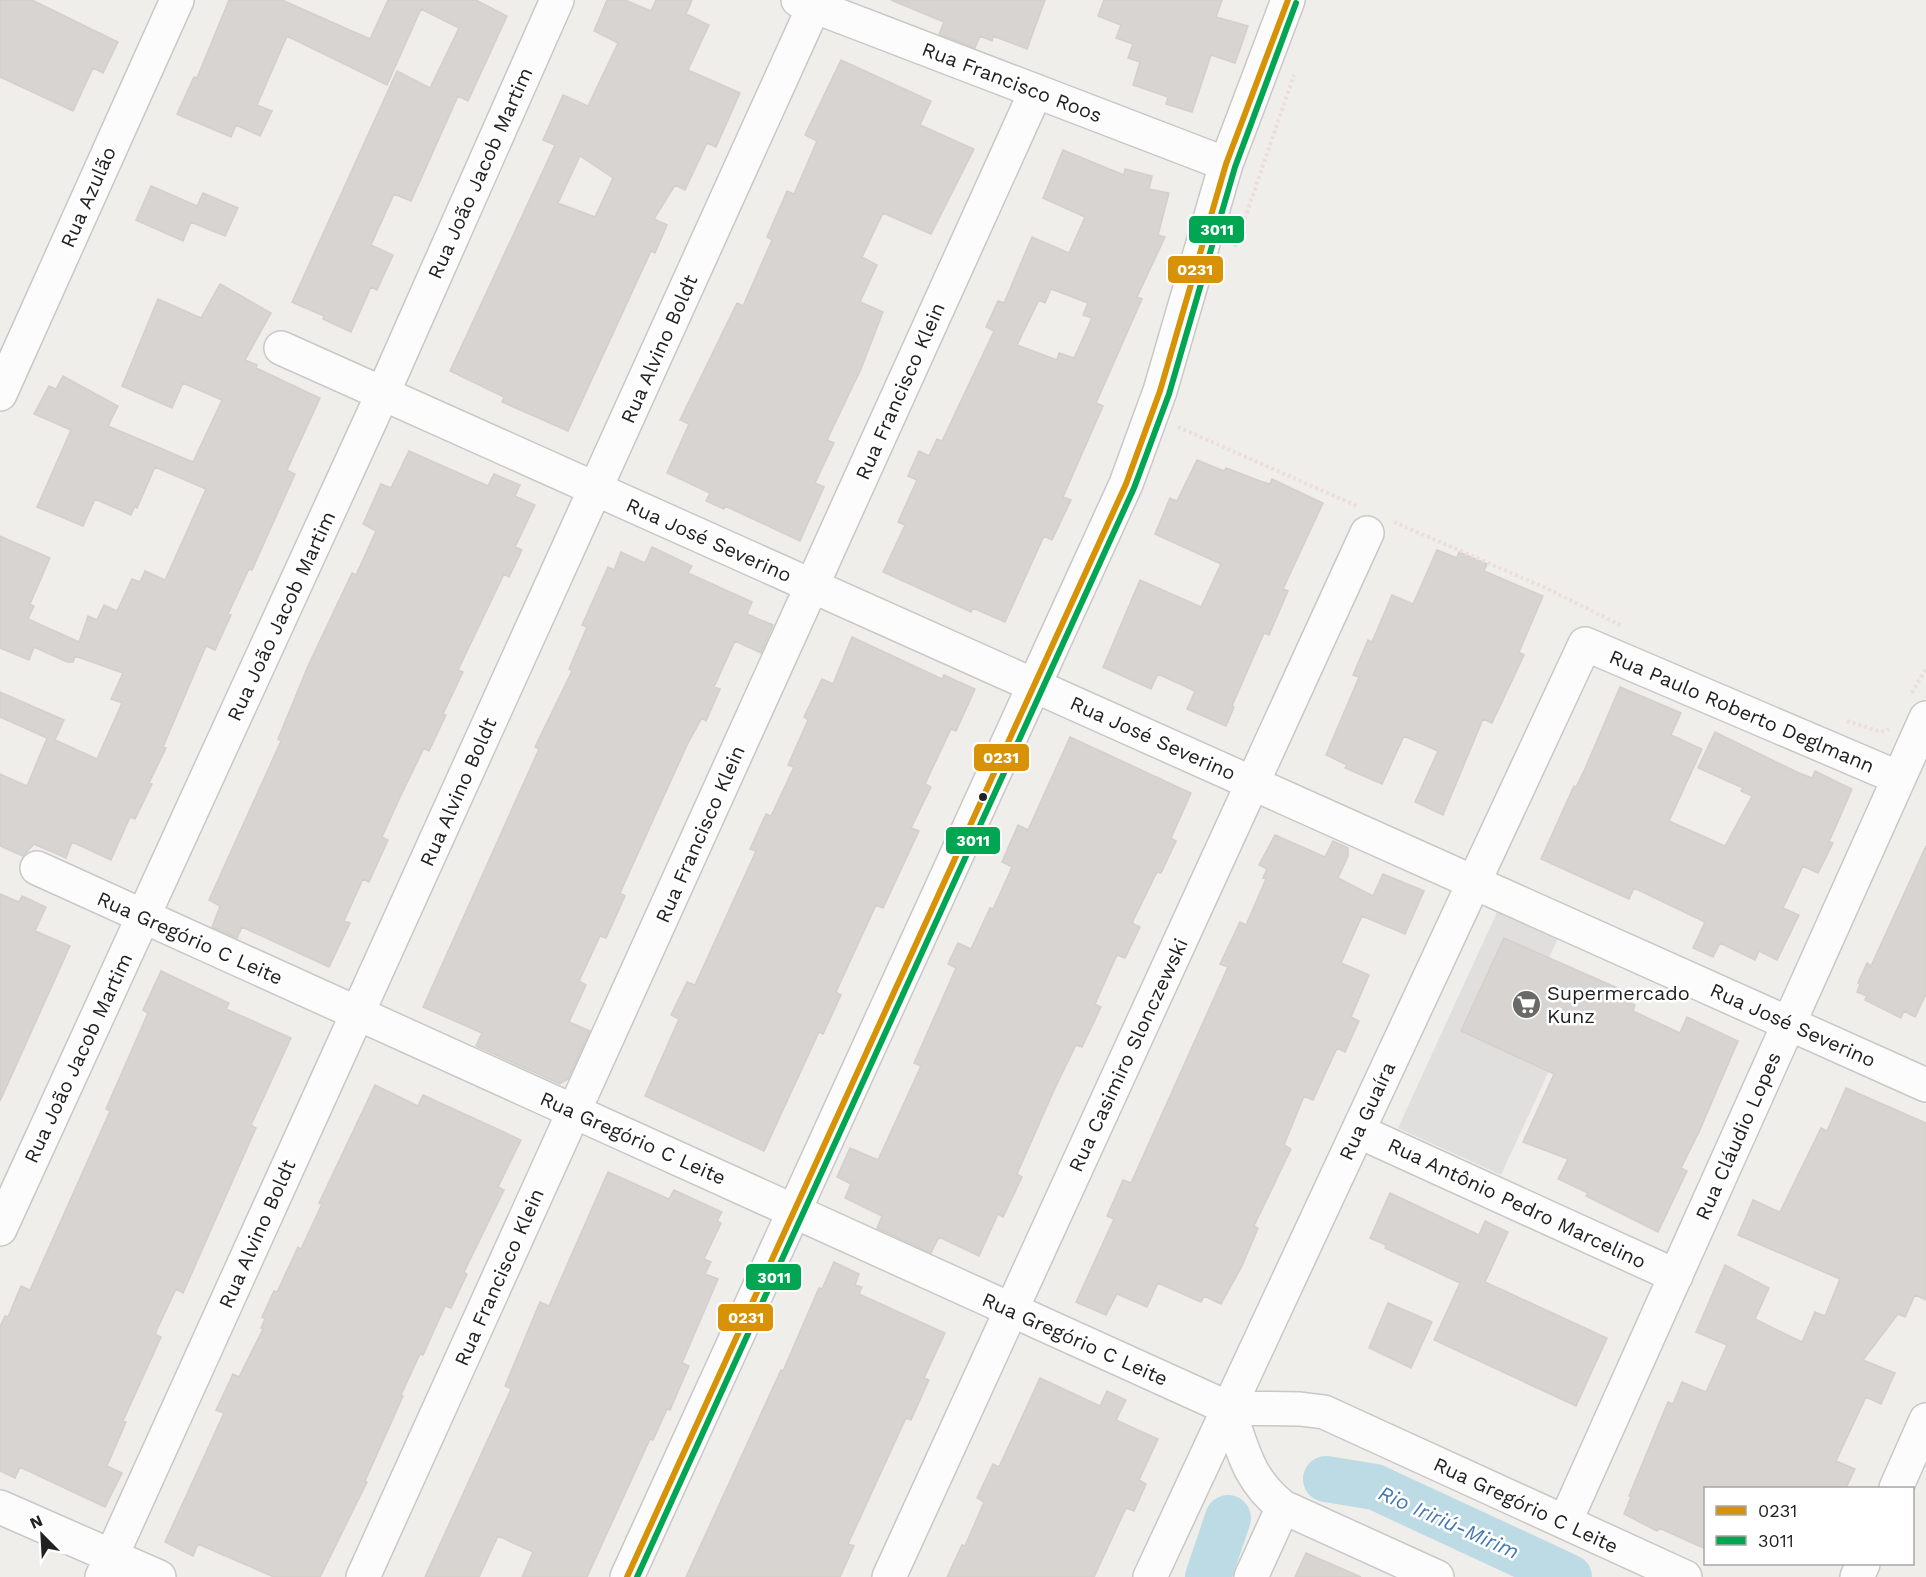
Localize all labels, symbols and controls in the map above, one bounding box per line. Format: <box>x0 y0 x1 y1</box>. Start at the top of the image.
street label: Rua Francisco Roos <box>919 37 1105 127</box>
street label: Rua João Jacob Martim <box>422 64 538 282</box>
street label: Rua Azulão <box>55 143 121 251</box>
line badge: 3011 <box>1188 215 1245 244</box>
text: 3011 <box>1200 220 1234 239</box>
line badge: 0231 <box>1167 255 1224 284</box>
text: 0231 <box>1177 260 1213 279</box>
street label: Rua Alvino Boldt <box>615 270 703 427</box>
street label: Rua Francisco Klein <box>850 299 950 483</box>
street label: Rua José Severino <box>623 493 795 587</box>
street label: Rua João Jacob Martim <box>222 507 340 725</box>
street label: Rua Paulo Roberto Deglmann <box>1606 644 1878 778</box>
street label: Rua José Severino <box>1067 691 1239 785</box>
street label: Rua Alvino Boldt <box>414 713 502 870</box>
street label: Rua Francisco Klein <box>650 742 750 926</box>
line badge: 0231 <box>973 743 1030 772</box>
text: 0231 <box>983 748 1019 767</box>
unlabelled marker <box>977 791 989 803</box>
line badge: 3011 <box>945 826 1001 855</box>
text: 3011 <box>956 831 990 850</box>
street label: Rua Gregório C Leite <box>93 886 287 990</box>
street label: Rua Casimiro Slonczewski <box>1063 934 1193 1176</box>
street label: Rua João Jacob Martim <box>19 949 137 1167</box>
street label: Rua José Severino <box>1707 978 1879 1072</box>
place label: Supermercado Kunz <box>1547 981 1690 1028</box>
supermarket icon: Supermercado Kunz <box>1510 988 1542 1020</box>
street label: Rua Cláudio Lopes <box>1690 1048 1786 1224</box>
street label: Rua Guaíra <box>1334 1058 1400 1164</box>
street label: Rua Gregório C Leite <box>536 1086 730 1190</box>
street label: Rua Antônio Pedro Marcelino <box>1384 1133 1650 1273</box>
street label: Rua Alvino Boldt <box>213 1155 301 1312</box>
street label: Rua Francisco Klein <box>449 1185 549 1369</box>
line badge: 3011 <box>745 1263 802 1291</box>
text: 3011 <box>757 1268 791 1287</box>
street label: Rua Gregório C Leite <box>978 1287 1172 1391</box>
line badge: 0231 <box>717 1303 774 1332</box>
text: 0231 <box>728 1308 764 1327</box>
street label: Rua Gregório C Leite <box>1430 1452 1622 1558</box>
water label: Rio Iririú-Mirim <box>1375 1480 1523 1564</box>
legend <box>1704 1487 1914 1565</box>
text: 0231 <box>1758 1500 1797 1521</box>
north arrow <box>12 1505 72 1565</box>
text: N <box>27 1511 45 1533</box>
text: 3011 <box>1758 1530 1794 1551</box>

